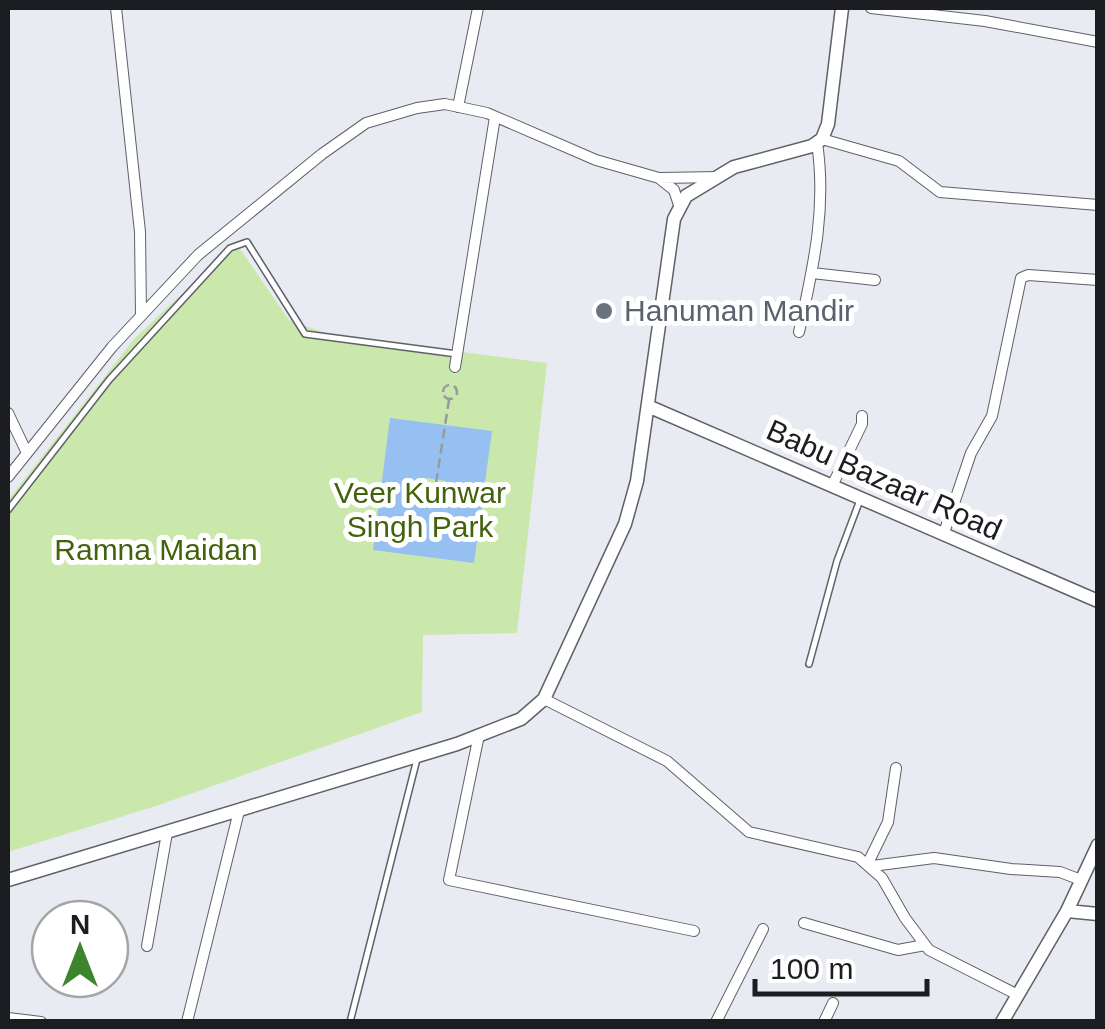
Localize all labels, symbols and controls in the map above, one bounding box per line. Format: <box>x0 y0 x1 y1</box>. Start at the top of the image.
place label: Hanuman Mandir <box>624 294 854 327</box>
marker: Hanuman Mandir <box>593 300 615 322</box>
street label: Babu Bazaar Road <box>762 413 1007 546</box>
park label: Veer Kunwar Singh Park <box>334 476 506 543</box>
park label: Ramna Maidan <box>54 533 258 566</box>
north arrow <box>30 899 130 999</box>
text: N <box>70 909 90 940</box>
scale bar <box>755 934 928 996</box>
text: 100 m <box>770 952 853 985</box>

